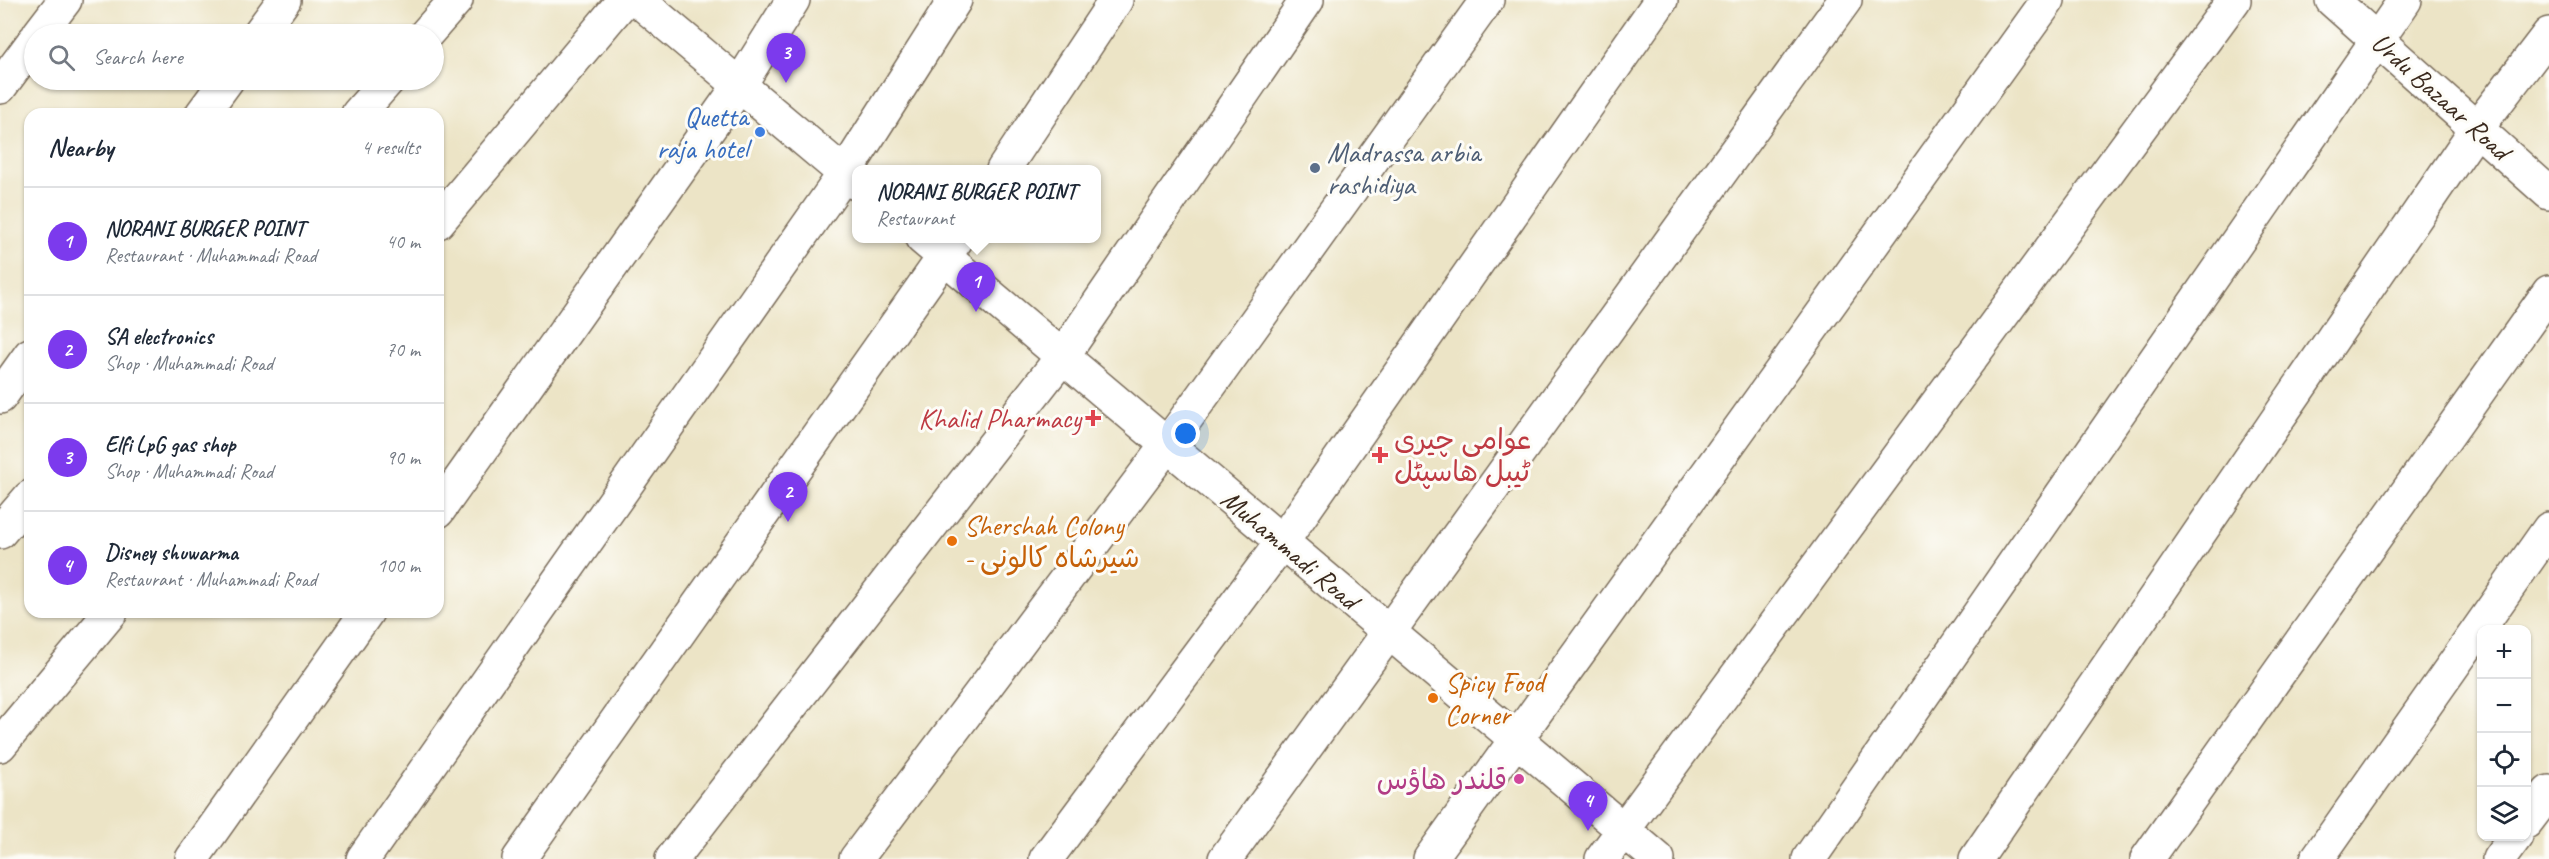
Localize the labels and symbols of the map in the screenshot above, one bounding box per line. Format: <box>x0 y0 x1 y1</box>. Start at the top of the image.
street label: Urdu Bazaar Road <box>2365 25 2520 170</box>
pin: 3 <box>766 34 806 83</box>
place label: Quetta raja hotel <box>656 99 753 166</box>
marker: Quetta raja hotel <box>753 125 767 139</box>
place label: Madrassa arbia rashidiya <box>1327 135 1483 202</box>
marker: Madrassa arbia rashidiya <box>1308 161 1322 175</box>
pin: 1 <box>956 262 996 312</box>
place label: Khalid Pharmacy <box>919 401 1083 436</box>
marker: Khalid Pharmacy <box>1086 411 1100 425</box>
your location <box>1171 419 1200 448</box>
place label: عوامی چیری ٹیبل ھاسپٹل <box>1394 422 1532 490</box>
marker: عوامی چیری ٹیبل ھاسپٹل <box>1371 446 1389 464</box>
pin: 2 <box>768 472 808 522</box>
street label: Muhammadi Road <box>1214 481 1369 619</box>
place label: Shershah Colony - شیرشاہ کالونی <box>964 508 1140 576</box>
marker: Shershah Colony - شیرشاہ کالونی <box>945 534 959 548</box>
place label: Spicy Food Corner <box>1445 665 1548 732</box>
marker: Spicy Food Corner <box>1426 691 1440 705</box>
place label: قلندر ھاؤس <box>1376 762 1507 797</box>
marker: قلندر ھاؤس <box>1512 772 1526 786</box>
pin: 4 <box>1568 782 1608 831</box>

